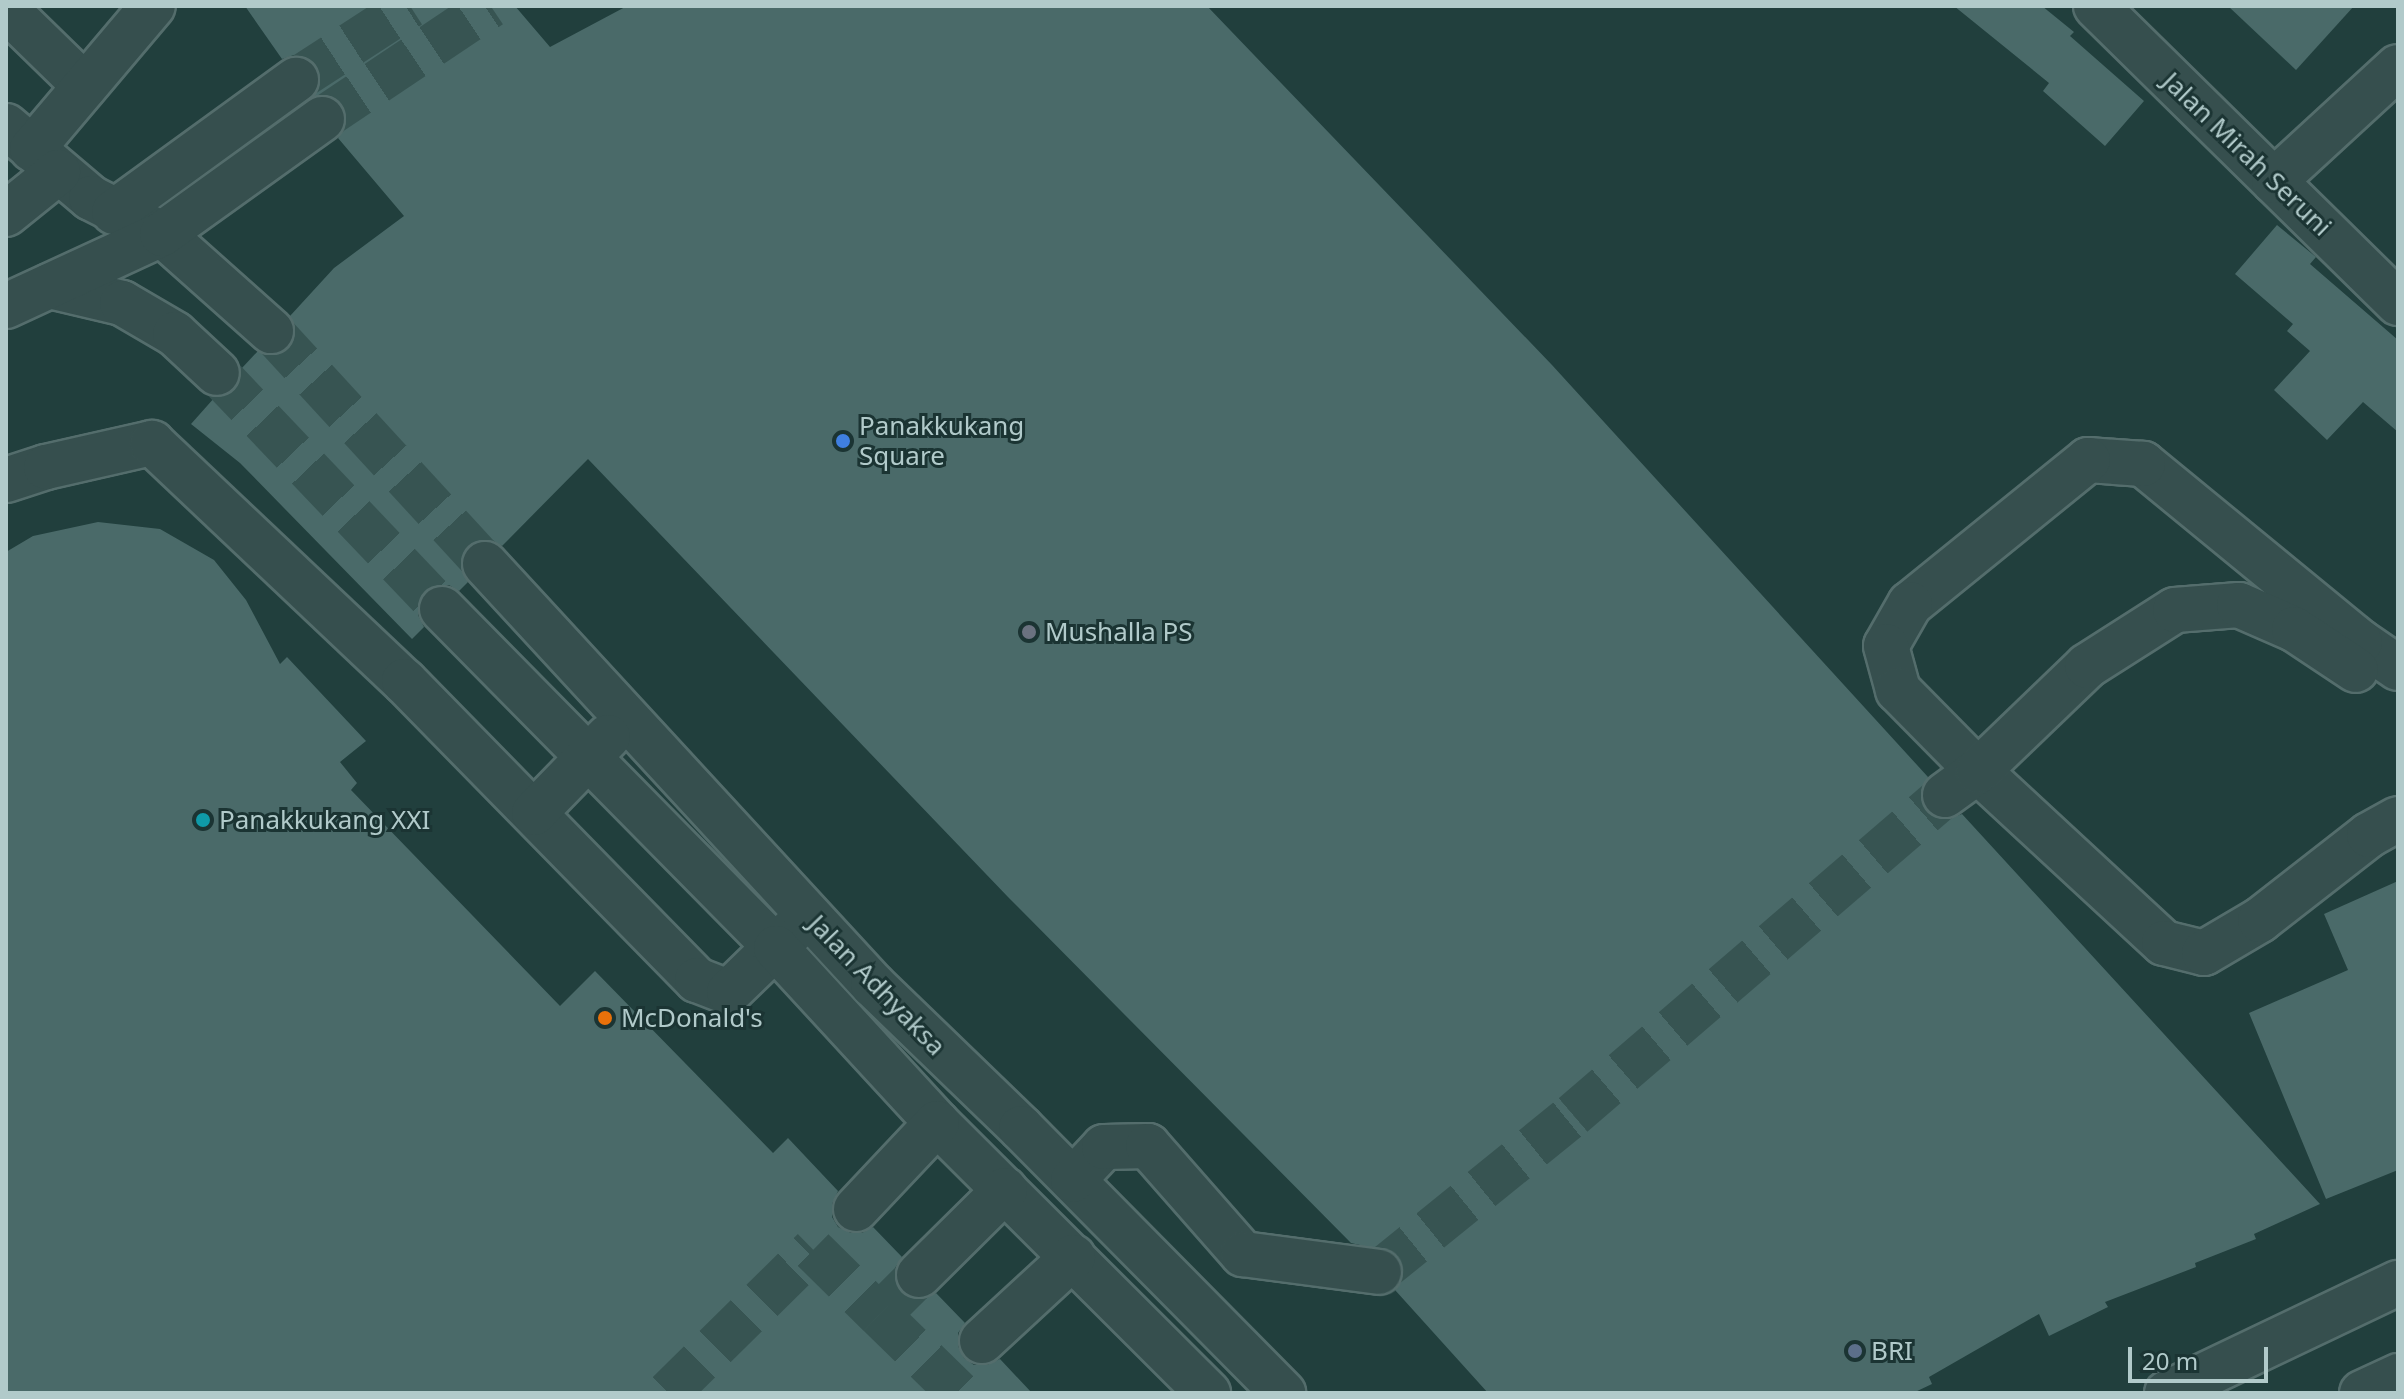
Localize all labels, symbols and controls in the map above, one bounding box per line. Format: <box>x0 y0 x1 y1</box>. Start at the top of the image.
street label: Jalan Mirah Seruni <box>2156 66 2338 242</box>
place label: Panakkukang Square <box>859 410 1024 472</box>
marker: Panakkukang Square <box>834 432 852 450</box>
place label: Mushalla PS <box>1045 616 1193 648</box>
marker: Mushalla PS <box>1020 623 1038 641</box>
place label: Panakkukang XXI <box>219 804 430 836</box>
marker: Panakkukang XXI <box>194 811 212 829</box>
street label: Jalan Adhyaksa <box>802 908 952 1062</box>
place label: McDonald's <box>621 1002 763 1034</box>
marker: McDonald's <box>596 1009 614 1027</box>
scale bar <box>2132 1331 2272 1381</box>
place label: BRI <box>1871 1335 1913 1367</box>
marker: BRI <box>1846 1342 1864 1360</box>
text: 20 m <box>2142 1344 2198 1377</box>

